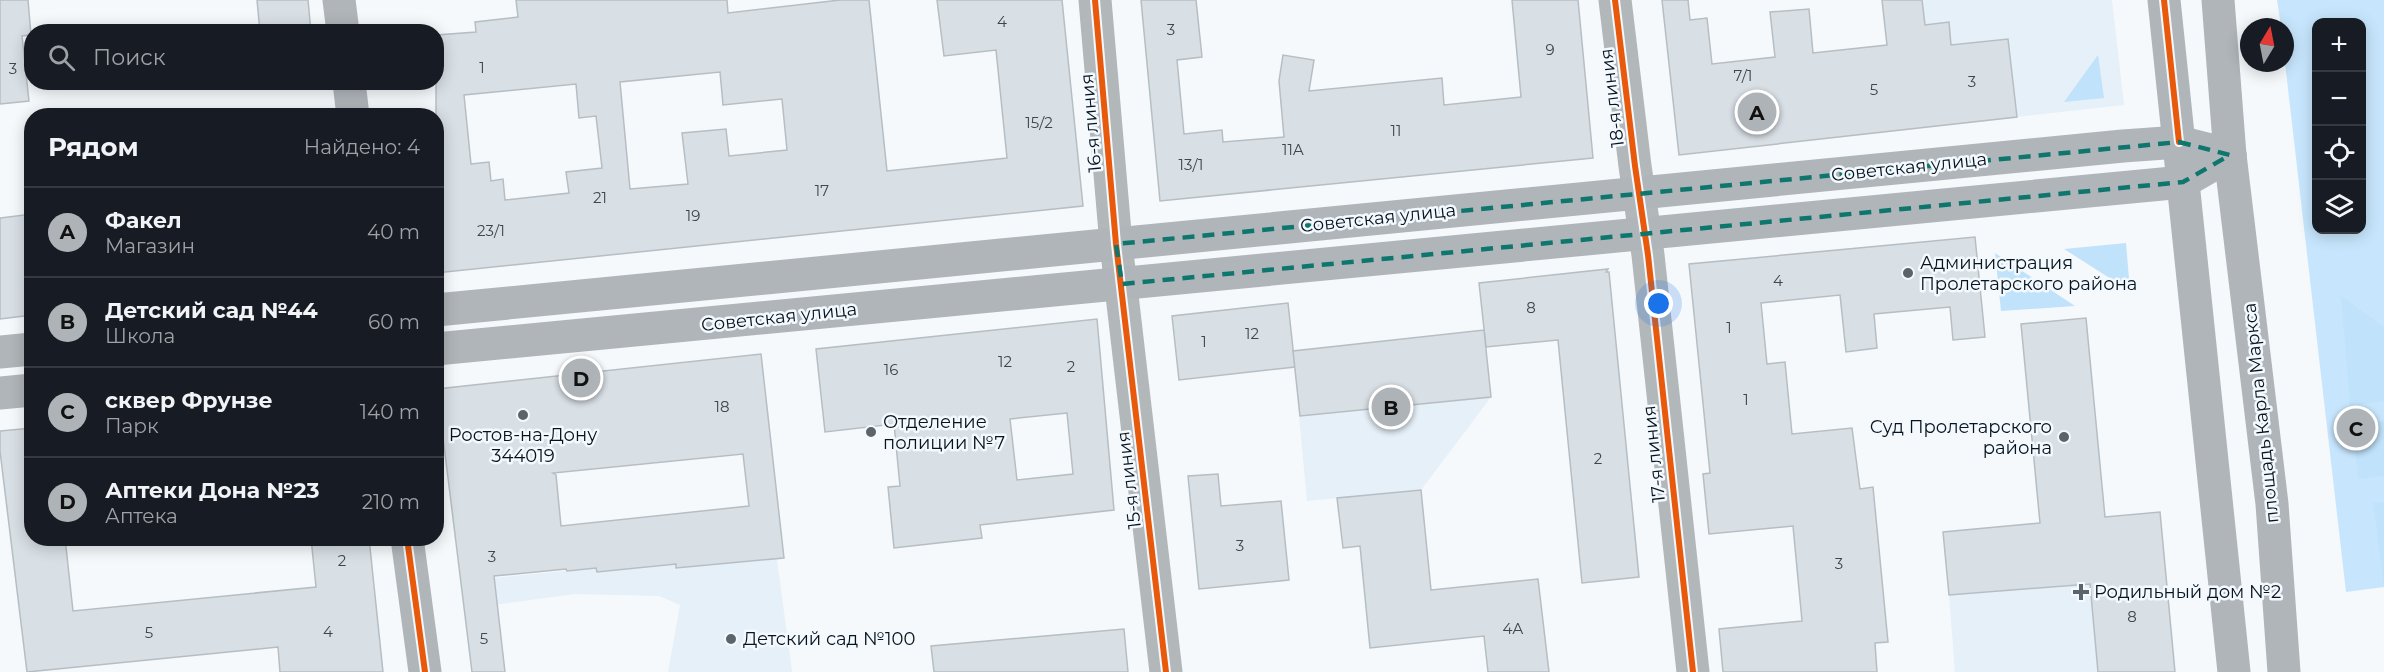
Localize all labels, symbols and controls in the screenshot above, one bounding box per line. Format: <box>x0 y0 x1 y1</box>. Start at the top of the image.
house number: 4 <box>997 12 1007 31</box>
north arrow <box>2240 18 2294 72</box>
map controls <box>2312 18 2366 234</box>
button: + <box>2312 18 2366 72</box>
house number: 3 <box>1167 20 1175 39</box>
search box <box>24 24 444 90</box>
house number: 9 <box>1545 40 1555 59</box>
icon: search <box>45 41 78 74</box>
text: Поиск <box>93 44 165 71</box>
street label: 18-я линия <box>1595 47 1629 149</box>
house number: 1 <box>479 58 485 77</box>
house number: 3 <box>9 59 17 78</box>
house number: 7/1 <box>1733 66 1753 85</box>
house number: 3 <box>1968 72 1976 91</box>
button: − <box>2312 72 2366 126</box>
street label: 16-я линия <box>1076 73 1106 173</box>
house number: 5 <box>1870 80 1878 99</box>
pin: A <box>1738 90 1776 134</box>
house number: 15/2 <box>1025 113 1053 132</box>
house number: 11 <box>1391 121 1401 140</box>
button: locate <box>2312 126 2366 180</box>
text: Рядом <box>48 131 139 163</box>
text: Найдено: 4 <box>304 135 420 159</box>
house number: 11А <box>1282 140 1304 159</box>
street label: Советская улица <box>1830 148 1988 186</box>
house number: 13/1 <box>1179 155 1203 174</box>
button: layers <box>2312 180 2366 234</box>
house number: 17 <box>815 181 829 200</box>
house number: 21 <box>593 188 607 207</box>
street label: Советская улица <box>1299 199 1457 237</box>
house number: 19 <box>686 206 700 225</box>
text: Факел <box>105 207 182 234</box>
text: A <box>60 220 75 244</box>
text: 40 m <box>367 220 420 244</box>
house number: 23/1 <box>477 221 505 240</box>
text: Магазин <box>105 234 195 258</box>
place label: Администрация Пролетарского района <box>1920 252 2137 295</box>
marker: Администрация Пролетарского района <box>1901 266 1915 280</box>
house number: 4 <box>1773 271 1783 290</box>
your location <box>1644 289 1673 318</box>
text: Детский сад №44 <box>105 297 318 324</box>
street label: Советская улица <box>700 298 858 336</box>
house number: 8 <box>1526 298 1536 317</box>
street label: площадь Карла Маркса <box>2238 302 2284 524</box>
text: B <box>60 310 75 334</box>
text: 60 m <box>368 310 420 334</box>
house number: 1 <box>1726 318 1732 337</box>
text: Школа <box>105 324 175 348</box>
house number: 12 <box>1245 324 1259 343</box>
house number: 1 <box>1201 332 1207 351</box>
house number: 12 <box>998 352 1012 371</box>
pin: D <box>562 356 600 400</box>
house number: 2 <box>1067 357 1075 376</box>
house number: 16 <box>884 360 898 379</box>
pin: B <box>1372 384 1410 430</box>
text: сквер Фрунзе <box>105 387 273 414</box>
house number: 1 <box>1743 390 1749 409</box>
house number: 18 <box>715 397 730 416</box>
text: C <box>60 400 75 424</box>
text: 140 m <box>360 400 420 424</box>
street label: 17-я линия <box>1638 404 1670 504</box>
pin: C <box>2336 406 2376 450</box>
marker: Ростов-на-Дону 344019 <box>516 408 530 422</box>
place label: Отделение полиции №7 <box>883 411 1005 454</box>
text: Парк <box>105 414 159 438</box>
place label: Суд Пролетарского района <box>1870 416 2052 459</box>
place label: Ростов-на-Дону 344019 <box>449 424 597 467</box>
marker: Отделение полиции №7 <box>864 425 878 439</box>
street label: 15-я линия <box>1112 430 1146 530</box>
marker: Суд Пролетарского района <box>2057 430 2071 444</box>
house number: 2 <box>1594 449 1602 468</box>
text: Аптеки Дона №23 <box>105 477 320 504</box>
text: D <box>59 490 76 514</box>
text: 210 m <box>362 490 420 514</box>
text: Аптека <box>105 504 178 528</box>
house number: 3 <box>1236 536 1244 555</box>
house number: 3 <box>488 547 496 566</box>
house number: 2 <box>338 551 346 570</box>
house number: 3 <box>1835 554 1843 573</box>
place label: Родильный дом №2 <box>2094 581 2281 603</box>
marker: Родильный дом №2 <box>2072 583 2090 601</box>
house number: 8 <box>2127 607 2137 626</box>
house number: 4А <box>1502 619 1524 638</box>
house number: 4 <box>323 622 333 641</box>
house number: 5 <box>145 623 153 642</box>
place label: Детский сад №100 <box>743 628 915 650</box>
house number: 5 <box>480 629 488 648</box>
marker: Детский сад №100 <box>724 632 738 646</box>

